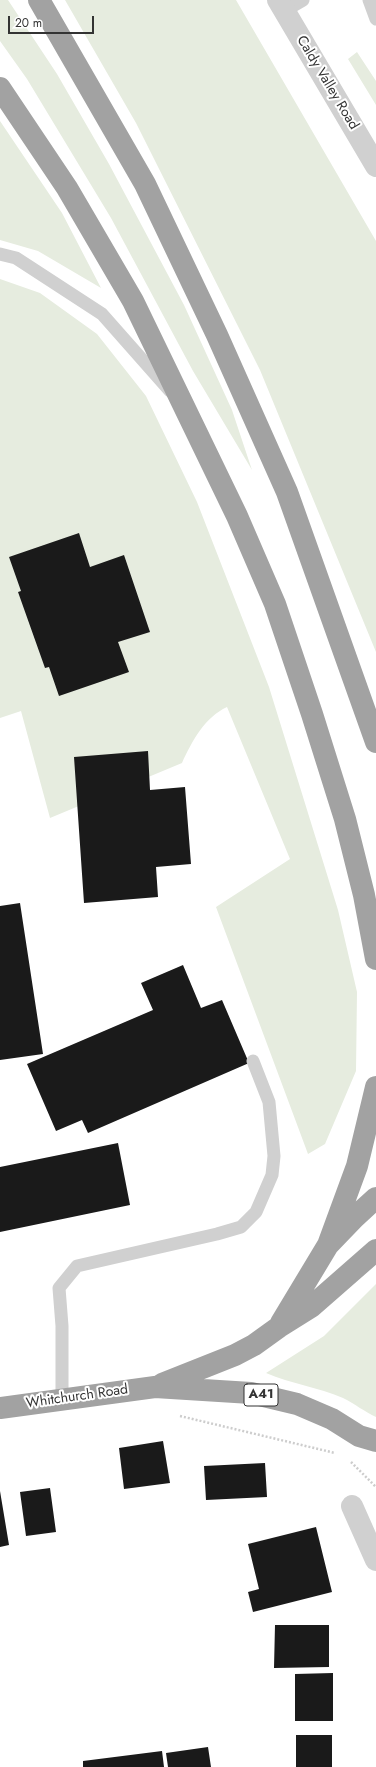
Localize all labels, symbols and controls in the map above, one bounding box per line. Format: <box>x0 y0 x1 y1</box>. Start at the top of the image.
scale bar <box>10 8 96 34</box>
text: 20 m <box>15 14 42 32</box>
street label: Caldy Valley Road <box>292 33 362 133</box>
street label: Whitchurch Road <box>25 1382 129 1412</box>
road number: A41 <box>244 1384 278 1406</box>

